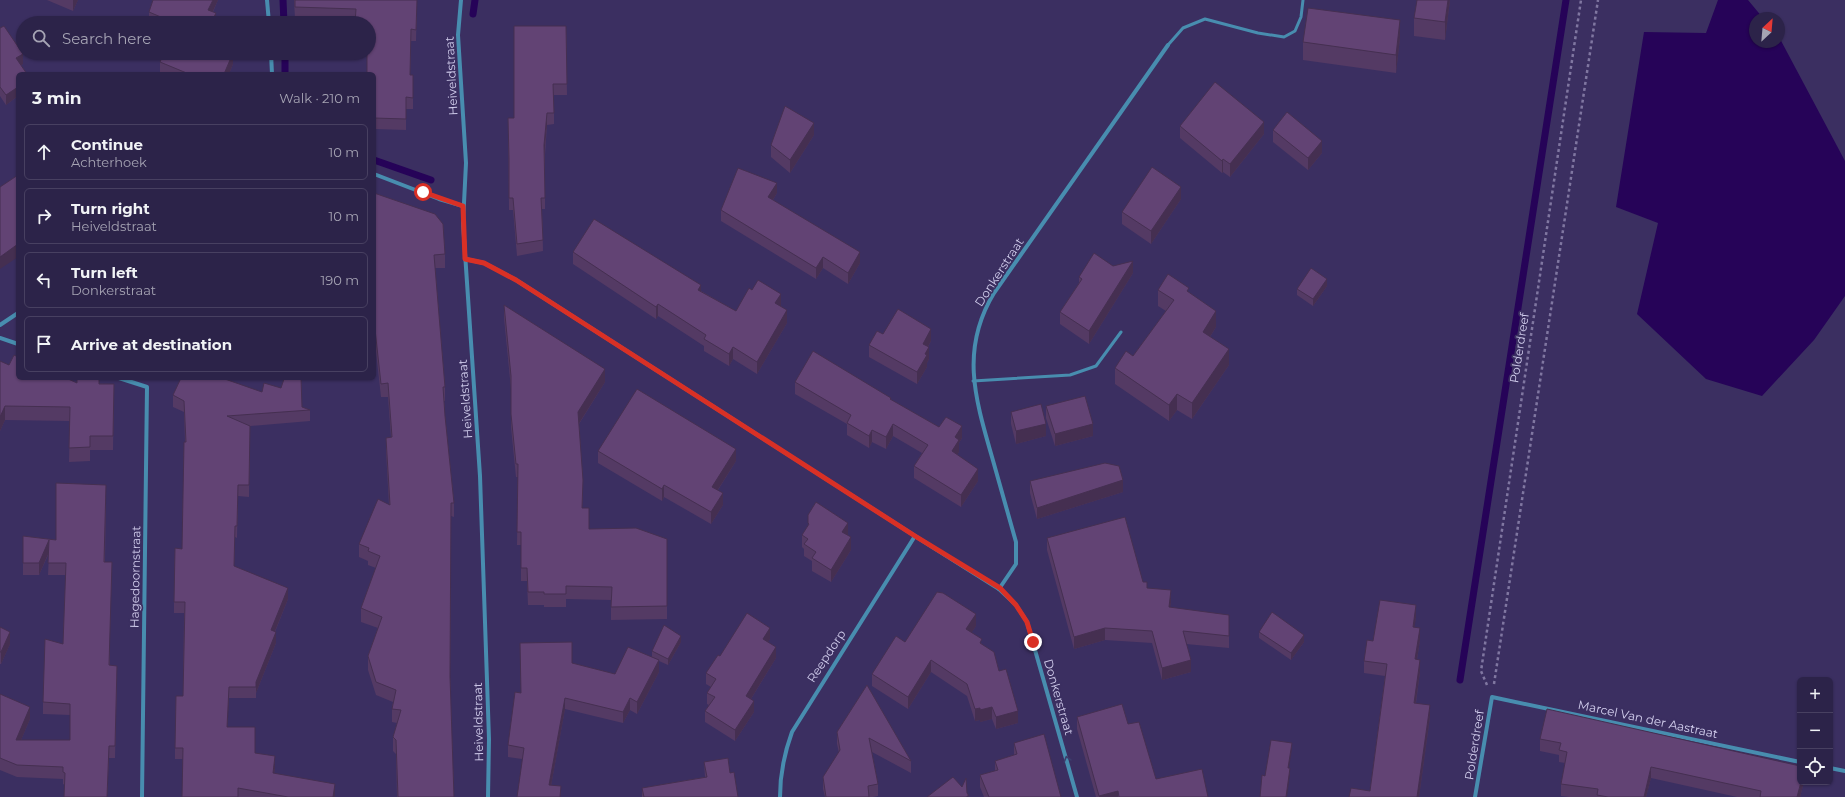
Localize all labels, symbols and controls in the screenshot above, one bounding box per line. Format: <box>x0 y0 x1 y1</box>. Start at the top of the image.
north arrow <box>1749 12 1785 48</box>
search box <box>16 16 376 60</box>
icon: search <box>30 27 52 49</box>
text: Search here <box>62 29 151 48</box>
street label: Heiveldstraat <box>441 36 461 116</box>
text: 3 min <box>32 88 82 108</box>
text: Walk · 210 m <box>279 90 360 106</box>
text: Continue <box>71 135 143 154</box>
icon: ahead <box>33 141 55 163</box>
text: 10 m <box>329 144 359 160</box>
text: Achterhoek <box>71 154 147 170</box>
route start <box>414 183 432 201</box>
text: Turn right <box>71 199 150 218</box>
icon: right <box>33 205 55 227</box>
text: 10 m <box>329 208 359 224</box>
text: Heiveldstraat <box>71 218 157 234</box>
street label: Donkerstraat <box>971 235 1027 309</box>
text: Turn left <box>71 263 138 282</box>
icon: left <box>33 269 55 291</box>
text: 190 m <box>321 272 359 288</box>
text: Donkerstraat <box>71 282 156 298</box>
street label: Polderdreef <box>1506 311 1532 384</box>
icon: arrive <box>33 333 55 355</box>
text: Arrive at destination <box>71 335 232 354</box>
street label: Heiveldstraat <box>455 359 475 439</box>
street label: Hagedoornstraat <box>127 526 143 628</box>
street label: Reepdorp <box>803 627 849 685</box>
route end <box>1024 633 1042 651</box>
street label: Donkerstraat <box>1041 657 1077 737</box>
map controls <box>1797 677 1833 785</box>
button: + <box>1797 677 1833 713</box>
street label: Heiveldstraat <box>470 682 486 762</box>
street label: Marcel Van der Aastraat <box>1577 697 1719 741</box>
street label: Polderdreef <box>1461 708 1487 781</box>
button: − <box>1797 713 1833 749</box>
button: locate <box>1797 749 1833 785</box>
one-way arrow <box>1063 756 1071 763</box>

